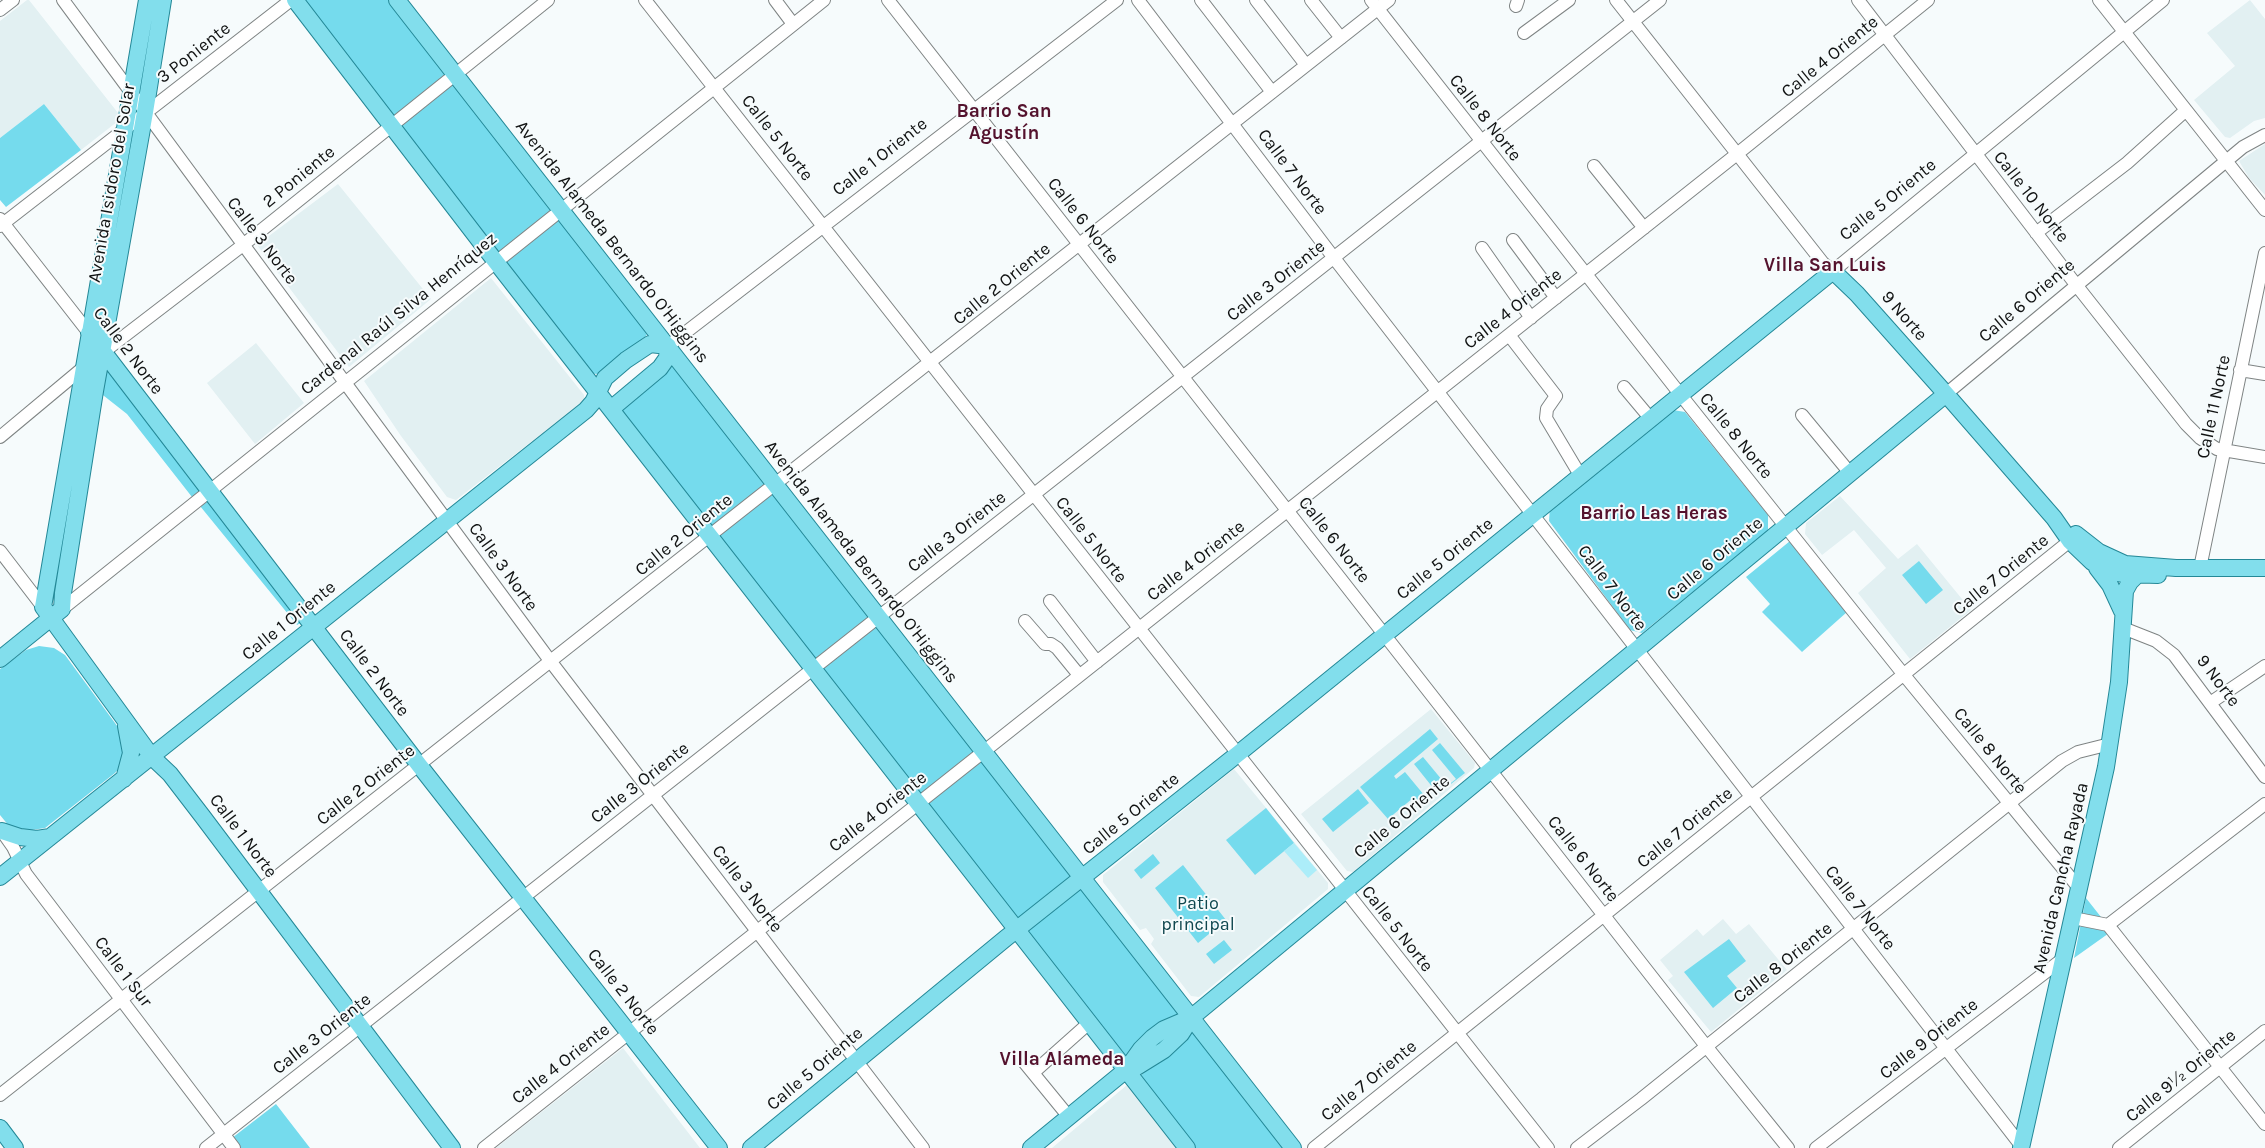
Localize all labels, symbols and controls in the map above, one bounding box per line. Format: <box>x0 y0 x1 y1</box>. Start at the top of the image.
street label: Calle 4 Oriente <box>1777 11 1883 103</box>
street label: 3 Poniente <box>153 18 235 88</box>
street label: Calle 8 Norte <box>1444 70 1526 166</box>
street label: Avenida Isidoro del Solar <box>84 82 140 284</box>
street label: Calle 5 Norte <box>737 91 817 185</box>
district label: Barrio San Agustín <box>956 101 1052 145</box>
street label: Calle 1 Oriente <box>828 113 932 201</box>
street label: Avenida Alameda Bernardo O'Higgins <box>511 116 713 368</box>
street label: Calle 7 Norte <box>1253 125 1331 219</box>
street label: 2 Poniente <box>258 141 340 213</box>
street label: Calle 10 Norte <box>1989 147 2073 247</box>
street label: Calle 5 Oriente <box>1835 154 1941 246</box>
street label: Calle 6 Norte <box>1043 173 1123 269</box>
street label: Calle 3 Norte <box>222 193 302 289</box>
street label: Cardenal Raúl Silva Henríquez <box>296 228 502 400</box>
street label: Calle 3 Oriente <box>1222 236 1330 326</box>
street label: Calle 2 Oriente <box>949 238 1055 330</box>
district label: Villa San Luis <box>1764 255 1886 277</box>
street label: Calle 6 Oriente <box>1975 255 2079 347</box>
street label: Calle 4 Oriente <box>1460 264 1566 354</box>
street label: 9 Norte <box>1876 287 1932 345</box>
street label: Calle 2 Norte <box>88 303 168 399</box>
street label: Calle 11 Norte <box>2192 353 2236 461</box>
street label: Calle 8 Norte <box>1695 389 1777 483</box>
street label: Avenida Alameda Bernardo O'Higgins <box>760 436 962 688</box>
street label: Calle 3 Oriente <box>903 487 1011 577</box>
street label: Calle 2 Oriente <box>631 489 737 581</box>
street label: Calle 6 Norte <box>1294 492 1374 588</box>
street label: Calle 5 Norte <box>1051 493 1131 587</box>
district label: Barrio Las Heras <box>1580 503 1728 525</box>
street label: Calle 5 Oriente <box>1392 513 1498 605</box>
street label: Calle 6 Oriente <box>1663 513 1767 605</box>
street label: Calle 4 Oriente <box>1143 516 1249 606</box>
street label: Calle 3 Norte <box>464 519 542 615</box>
street label: Calle 7 Oriente <box>1949 530 2053 620</box>
street label: Calle 7 Norte <box>1573 541 1651 635</box>
street label: Calle 1 Oriente <box>238 577 340 665</box>
street label: Calle 2 Norte <box>334 625 414 721</box>
street label: 9 Norte <box>2192 651 2244 711</box>
street label: Calle 8 Norte <box>1949 704 2031 798</box>
street label: Calle 3 Oriente <box>586 738 694 828</box>
street label: Calle 2 Oriente <box>313 740 419 830</box>
street label: Calle 4 Oriente <box>825 767 931 857</box>
street label: Calle 5 Oriente <box>1078 768 1184 860</box>
street label: Calle 6 Oriente <box>1350 771 1454 863</box>
street label: Avenida Cancha Rayada <box>2029 780 2093 976</box>
street label: Calle 7 Oriente <box>1633 783 1737 873</box>
street label: Calle 1 Norte <box>204 790 282 882</box>
street label: Calle 6 Norte <box>1543 811 1623 907</box>
street label: Calle 3 Norte <box>707 841 787 937</box>
street label: Calle 7 Norte <box>1820 861 1900 955</box>
street label: Calle 5 Norte <box>1357 882 1437 976</box>
park label: Patio principal <box>1161 893 1235 936</box>
street label: Calle 8 Oriente <box>1729 918 1837 1008</box>
street label: Calle 1 Sur <box>89 932 157 1012</box>
street label: Calle 2 Norte <box>583 944 663 1040</box>
street label: Calle 3 Oriente <box>268 989 376 1079</box>
street label: Calle 9 Oriente <box>1876 994 1982 1084</box>
street label: Calle 4 Oriente <box>508 1019 614 1109</box>
street label: Calle 5 Oriente <box>763 1023 867 1115</box>
street label: Calle 9½ Oriente <box>2121 1025 2241 1127</box>
street label: Calle 7 Oriente <box>1317 1036 1421 1126</box>
district label: Villa Alameda <box>1000 1049 1124 1071</box>

